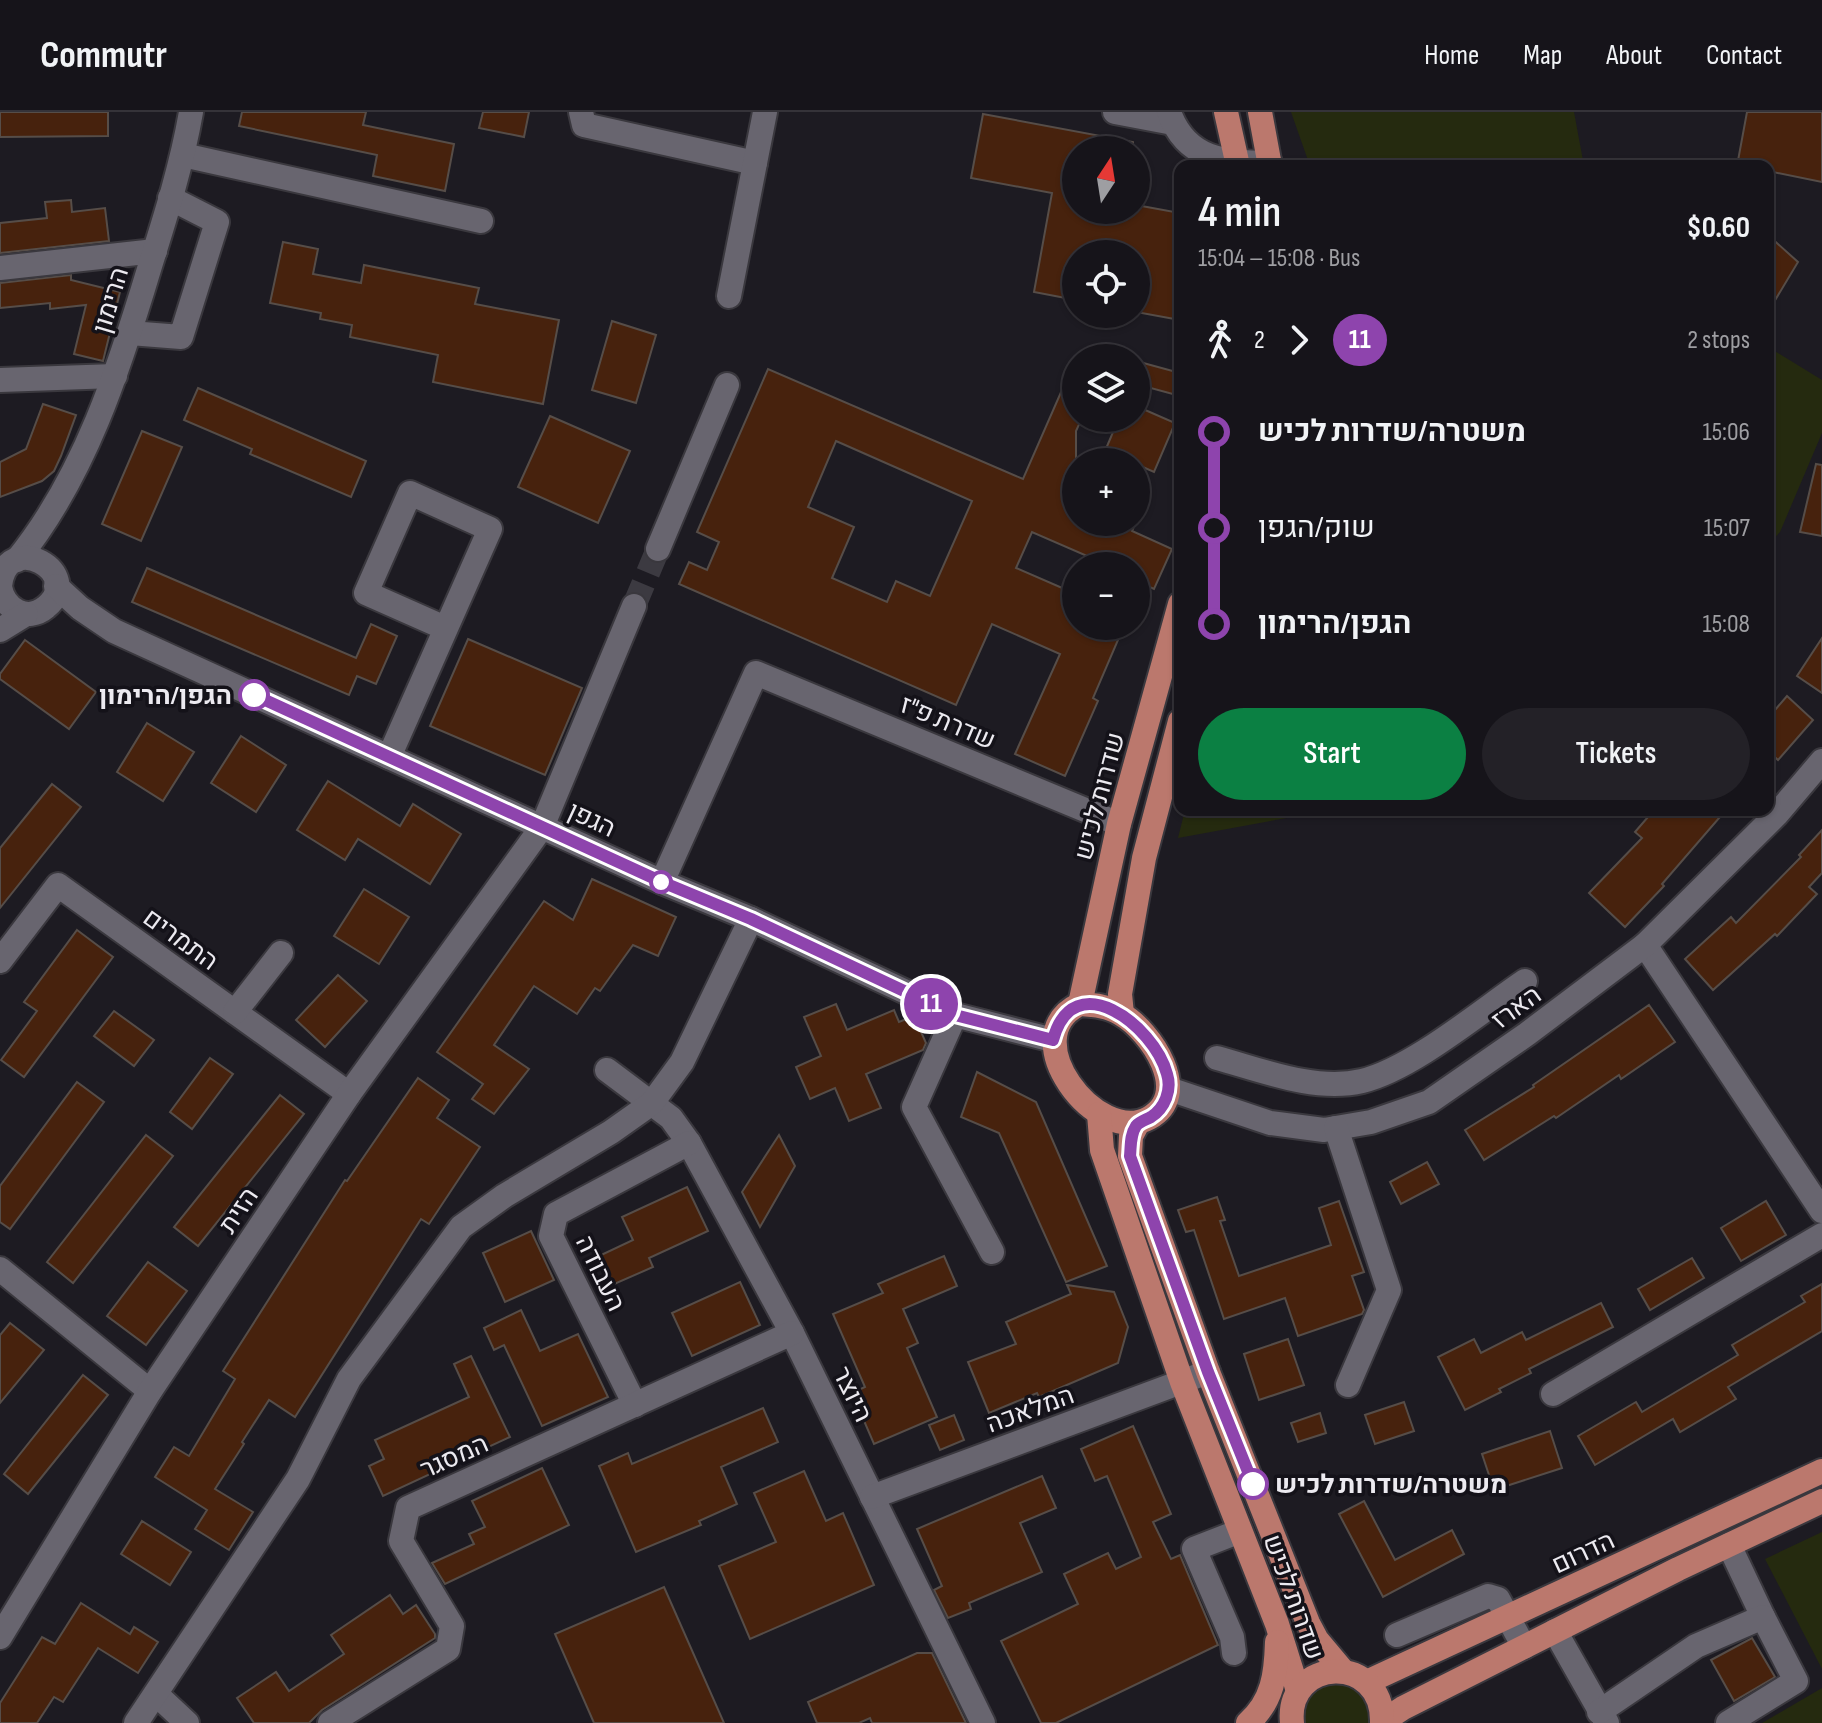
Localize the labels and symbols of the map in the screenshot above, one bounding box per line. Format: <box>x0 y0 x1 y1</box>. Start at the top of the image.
north arrow <box>1062 136 1150 224</box>
street label: הרימון <box>87 264 136 337</box>
marker: הגפן/הרימון <box>239 680 269 710</box>
place label: הגפן/הרימון <box>99 681 232 712</box>
street label: שדרת פ"ז <box>895 689 1000 757</box>
street label: שדרות לכיש <box>1069 729 1132 864</box>
street label: הגפן <box>563 796 620 845</box>
unlabelled marker <box>650 871 672 893</box>
street label: התמרים <box>137 903 224 978</box>
line badge: 11 <box>895 978 967 1030</box>
street label: הארז <box>1486 980 1548 1037</box>
street label: הזית <box>213 1182 266 1240</box>
street label: העבודה <box>568 1231 631 1317</box>
street label: היוצר <box>825 1362 878 1427</box>
street label: המלאכה <box>982 1380 1079 1441</box>
street label: המסגר <box>416 1429 493 1486</box>
marker: משטרה/שדרות לכיש <box>1238 1469 1268 1499</box>
place label: משטרה/שדרות לכיש <box>1275 1470 1507 1501</box>
street label: הדרום <box>1547 1525 1620 1581</box>
street label: שדרות לכיש <box>1256 1531 1330 1664</box>

